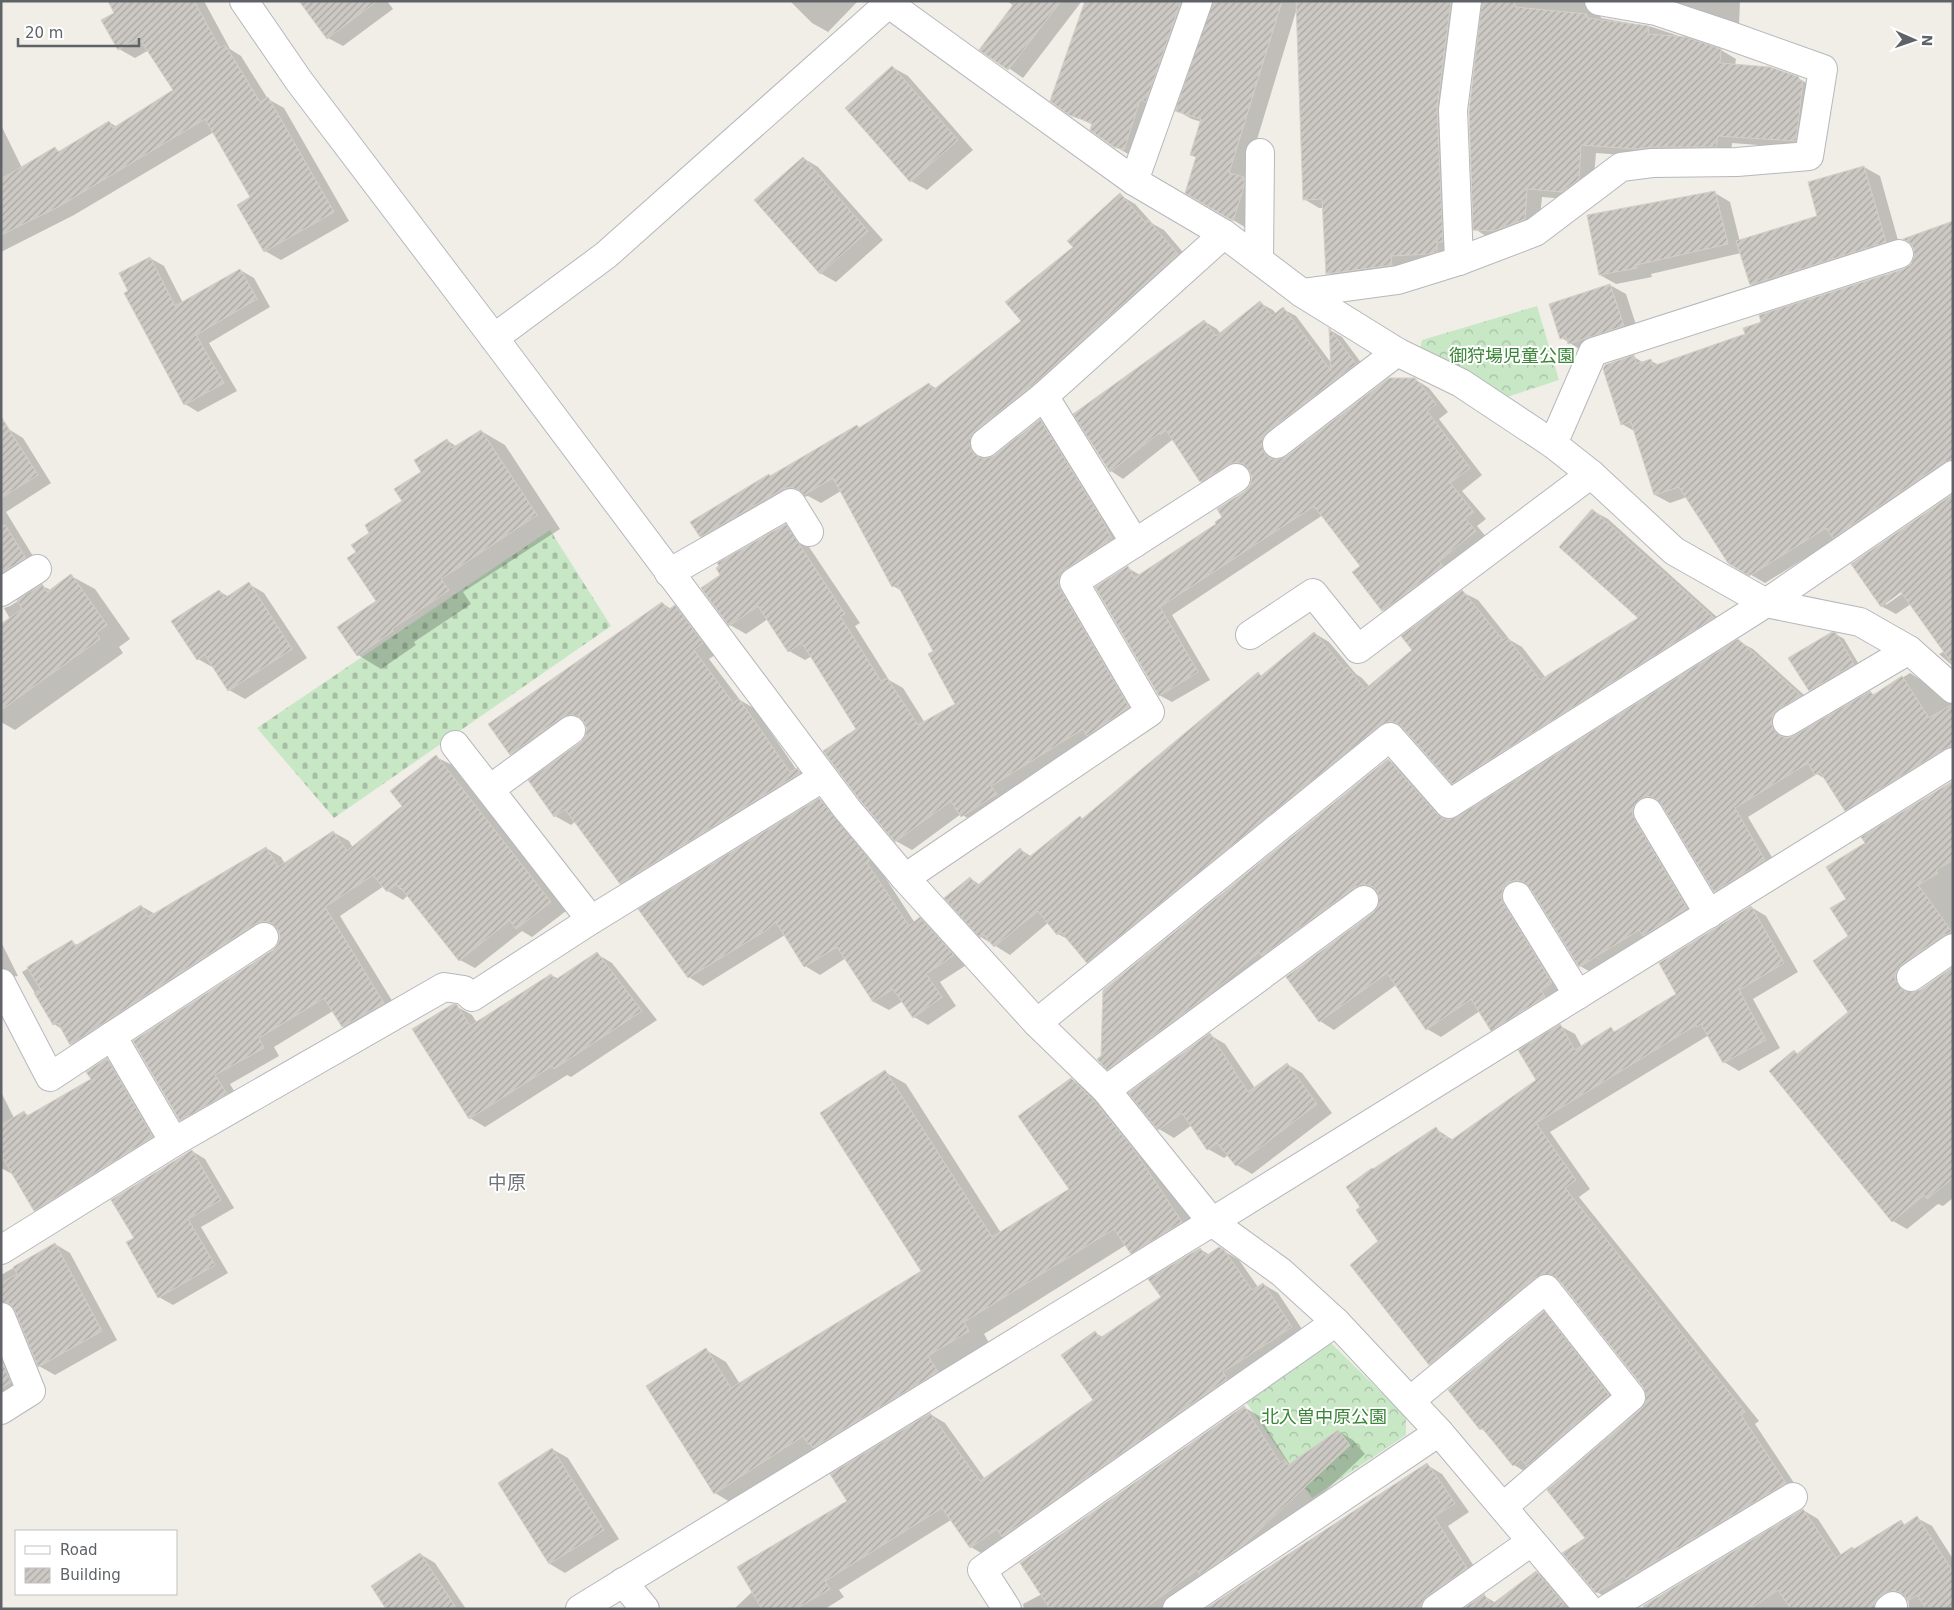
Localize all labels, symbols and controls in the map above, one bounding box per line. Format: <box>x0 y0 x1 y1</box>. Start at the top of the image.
scale bar <box>18 15 139 47</box>
north arrow <box>1889 15 1939 65</box>
text: 20 m <box>25 24 63 42</box>
text: N <box>1919 34 1935 47</box>
park label: 御狩場児童公園 <box>1449 345 1575 366</box>
district label: 中原 <box>488 1171 526 1193</box>
park label: 北入曽中原公園 <box>1261 1406 1387 1427</box>
legend <box>15 1530 178 1595</box>
text: Road <box>60 1541 98 1559</box>
text: Building <box>60 1566 121 1584</box>

